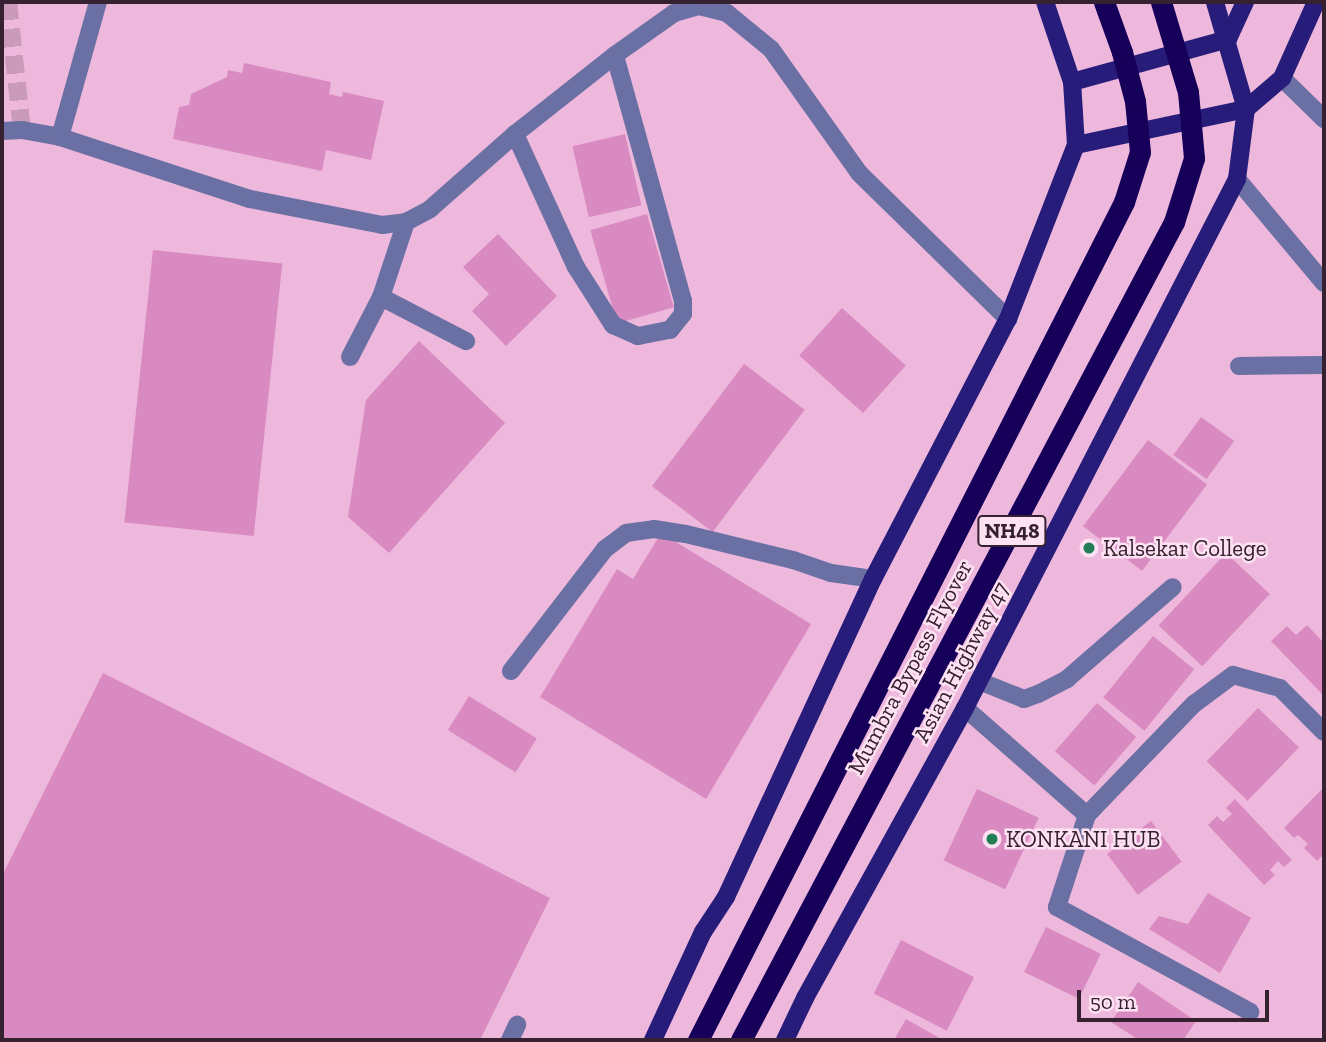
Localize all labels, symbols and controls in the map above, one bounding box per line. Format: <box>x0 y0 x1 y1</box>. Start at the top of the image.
road number: NH48 <box>977 514 1047 548</box>
place label: Kalsekar College <box>1103 534 1267 562</box>
marker: Kalsekar College <box>1081 540 1097 556</box>
street label: Mumbra Bypass Flyover <box>842 555 978 779</box>
street label: Asian Highway 47 <box>907 577 1015 747</box>
place label: KONKANI HUB <box>1006 825 1161 853</box>
marker: KONKANI HUB <box>984 831 1000 847</box>
scale bar <box>1081 976 1274 1020</box>
text: 50 m <box>1090 989 1136 1014</box>

